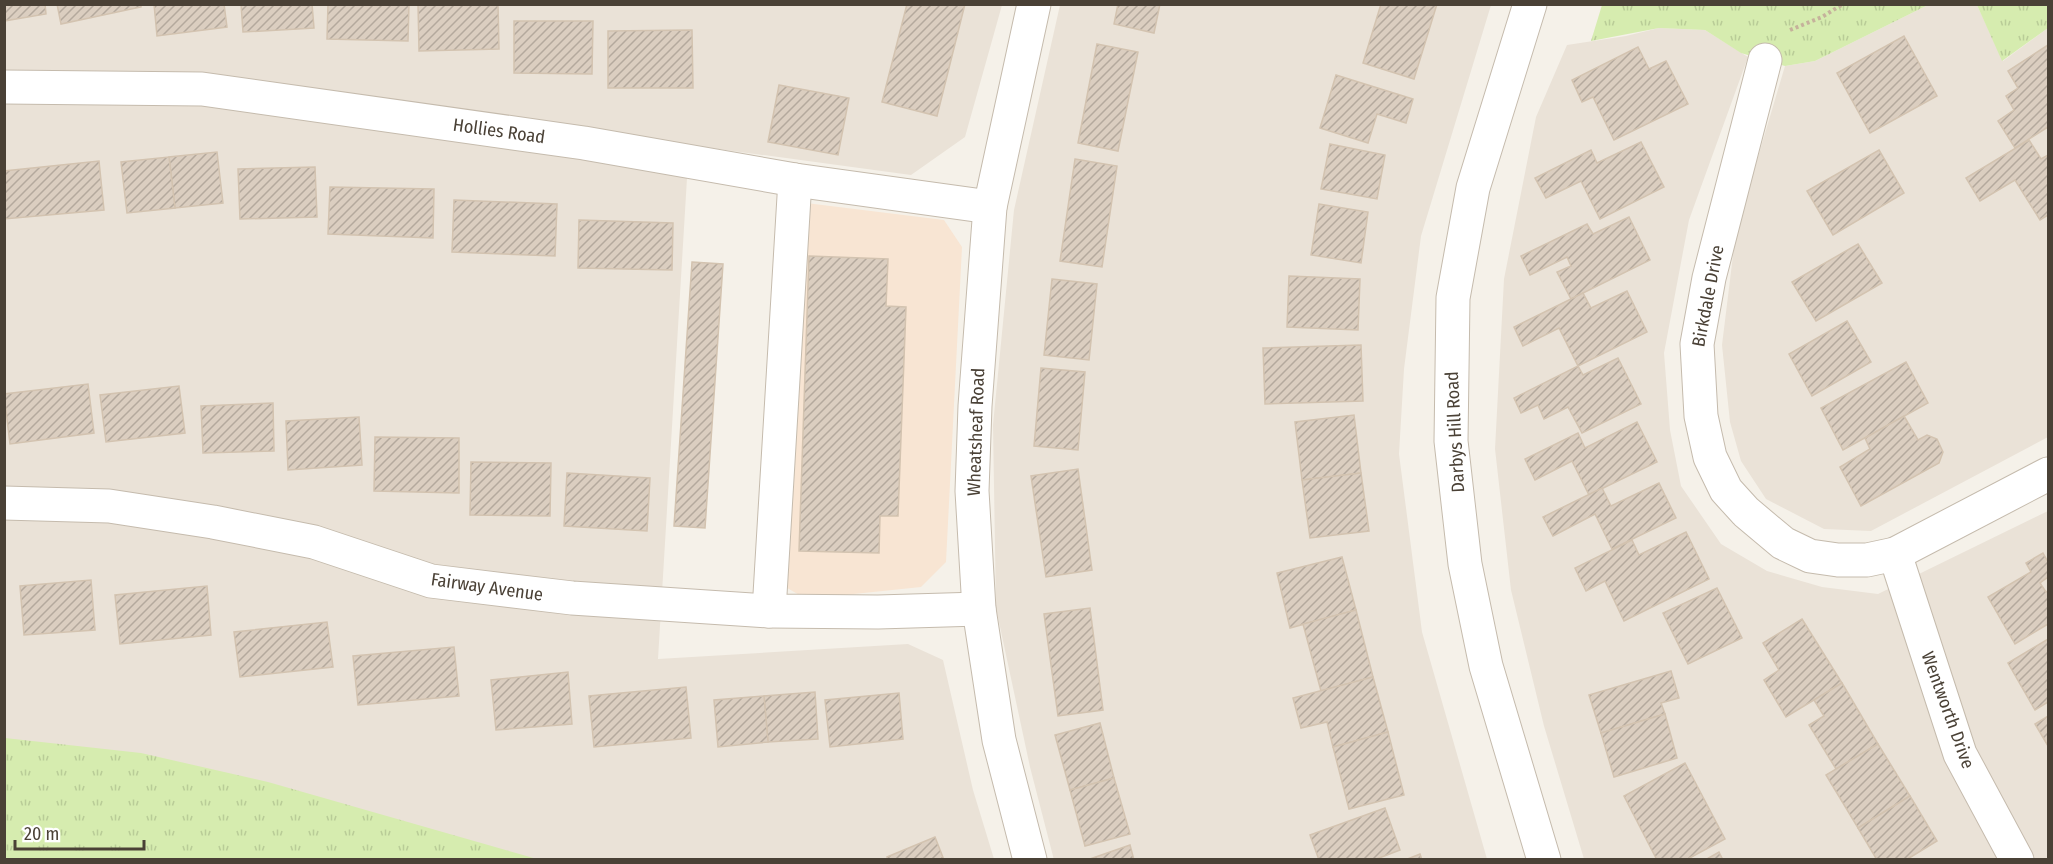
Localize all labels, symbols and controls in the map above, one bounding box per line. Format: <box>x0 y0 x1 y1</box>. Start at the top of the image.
street label: Hollies Road <box>452 114 546 148</box>
street label: Birkdale Drive <box>1687 243 1729 349</box>
street label: Wheatsheaf Road <box>963 368 989 496</box>
street label: Darbys Hill Road <box>1441 371 1469 493</box>
street label: Fairway Avenue <box>430 568 545 606</box>
street label: Wentworth Drive <box>1917 649 1979 772</box>
scale bar <box>15 813 144 851</box>
text: 20 m <box>24 823 59 845</box>

